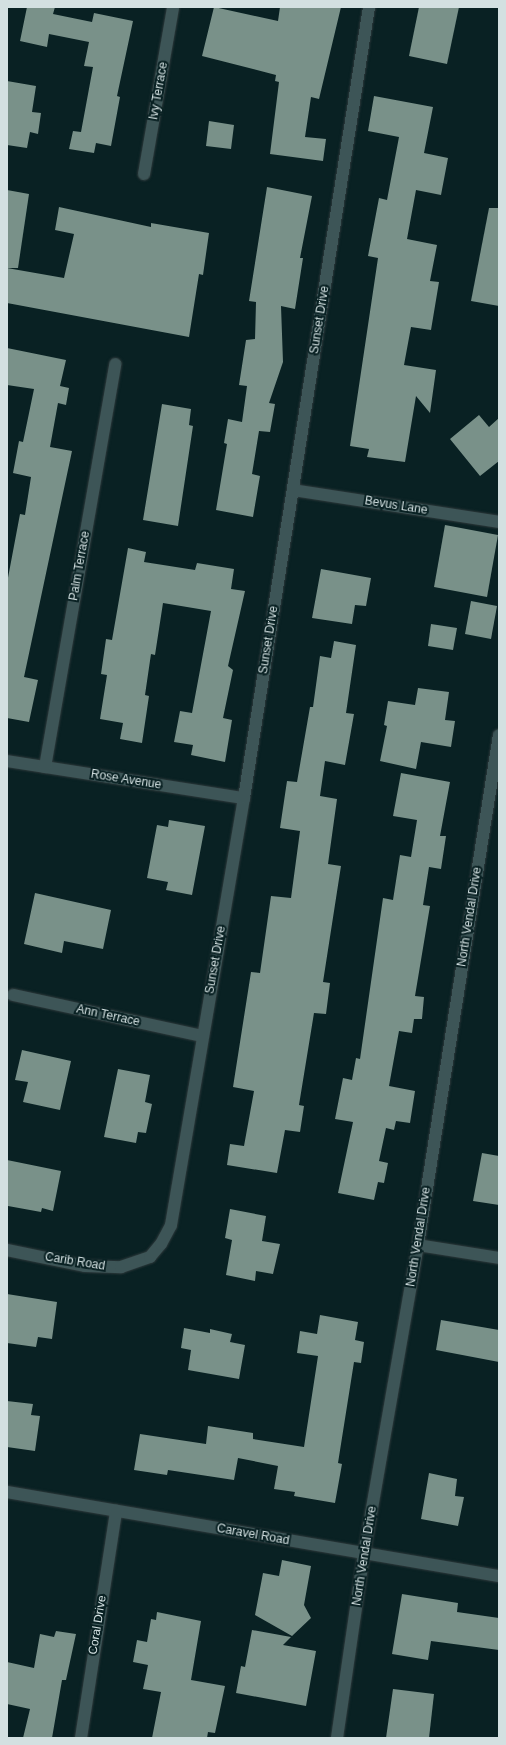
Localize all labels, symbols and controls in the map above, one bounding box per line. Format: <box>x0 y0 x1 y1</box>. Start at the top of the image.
street label: Ivy Terrace <box>147 61 171 121</box>
street label: Sunset Drive <box>308 285 332 355</box>
street label: Bevus Lane <box>364 494 428 518</box>
street label: Palm Terrace <box>67 530 93 602</box>
street label: Sunset Drive <box>257 605 281 675</box>
street label: Rose Avenue <box>89 767 163 793</box>
street label: North Vendal Drive <box>455 866 485 968</box>
street label: Sunset Drive <box>203 925 229 995</box>
street label: Ann Terrace <box>75 1002 141 1030</box>
street label: North Vendal Drive <box>404 1186 434 1288</box>
street label: Carib Road <box>44 1250 106 1274</box>
street label: North Vendal Drive <box>350 1505 380 1607</box>
street label: Caravel Road <box>216 1522 290 1548</box>
street label: Coral Drive <box>86 1594 110 1656</box>

